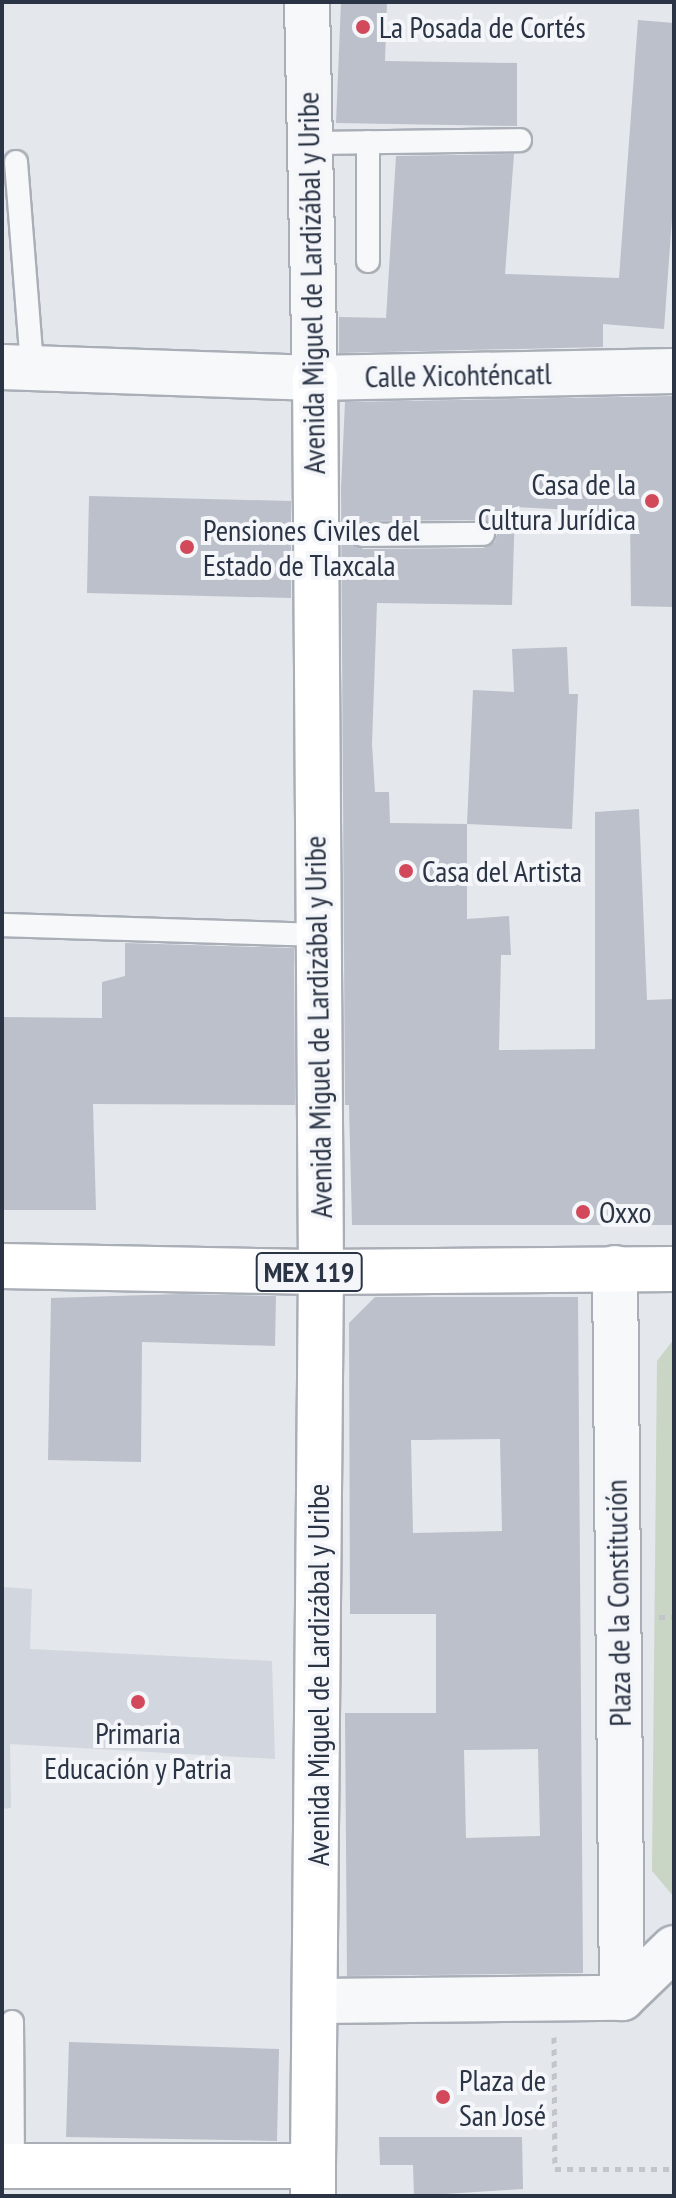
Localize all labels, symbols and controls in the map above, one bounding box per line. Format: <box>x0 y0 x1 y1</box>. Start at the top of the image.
place label: La Posada de Cortés <box>379 9 586 45</box>
marker: La Posada de Cortés <box>354 18 372 36</box>
street label: Avenida Miguel de Lardizábal y Uribe <box>290 91 332 475</box>
street label: Calle Xicohténcatl <box>364 355 552 395</box>
place label: Casa de la Cultura Jurídica <box>478 466 636 536</box>
marker: Casa de la Cultura Jurídica <box>643 492 661 510</box>
place label: Pensiones Civiles del Estado de Tlaxcala <box>203 512 420 582</box>
marker: Pensiones Civiles del Estado de Tlaxcala <box>178 538 196 556</box>
street label: Avenida Miguel de Lardizábal y Uribe <box>297 835 339 1219</box>
place label: Casa del Artista <box>422 853 583 889</box>
marker: Casa del Artista <box>397 862 415 880</box>
place label: Oxxo <box>599 1194 651 1230</box>
marker: Oxxo <box>574 1203 592 1221</box>
road number: MEX 119 <box>255 1248 363 1296</box>
street label: Plaza de la Constitución <box>598 1479 638 1727</box>
street label: Avenida Miguel de Lardizábal y Uribe <box>300 1483 336 1867</box>
marker: Primaria Educación y Patria <box>129 1693 147 1711</box>
place label: Primaria Educación y Patria <box>44 1715 232 1786</box>
place label: Plaza de San José <box>459 2062 546 2132</box>
marker: Plaza de San José <box>434 2088 452 2106</box>

